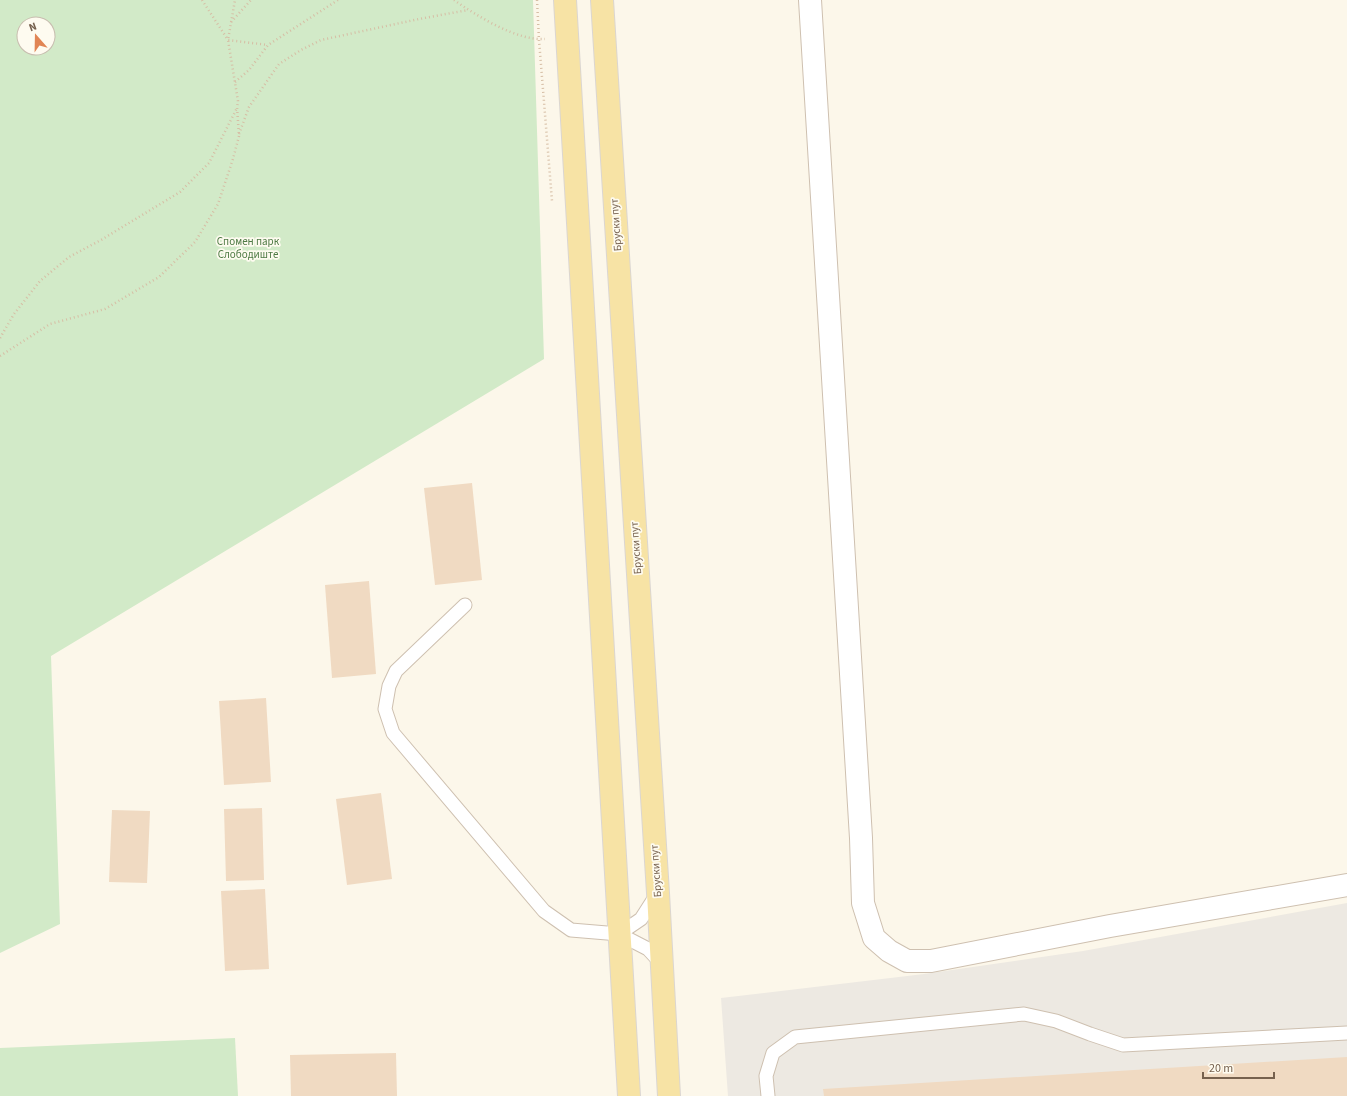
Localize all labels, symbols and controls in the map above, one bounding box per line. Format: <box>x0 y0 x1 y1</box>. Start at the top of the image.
north arrow <box>16 16 56 56</box>
text: N <box>27 19 39 35</box>
street label: Бруски пут <box>607 198 625 252</box>
park label: Спомен парк Слободиште <box>217 234 280 262</box>
street label: Бруски пут <box>627 521 645 575</box>
street label: Бруски пут <box>647 844 665 898</box>
scale bar <box>1203 1054 1274 1080</box>
text: 20 m <box>1209 1060 1233 1077</box>

